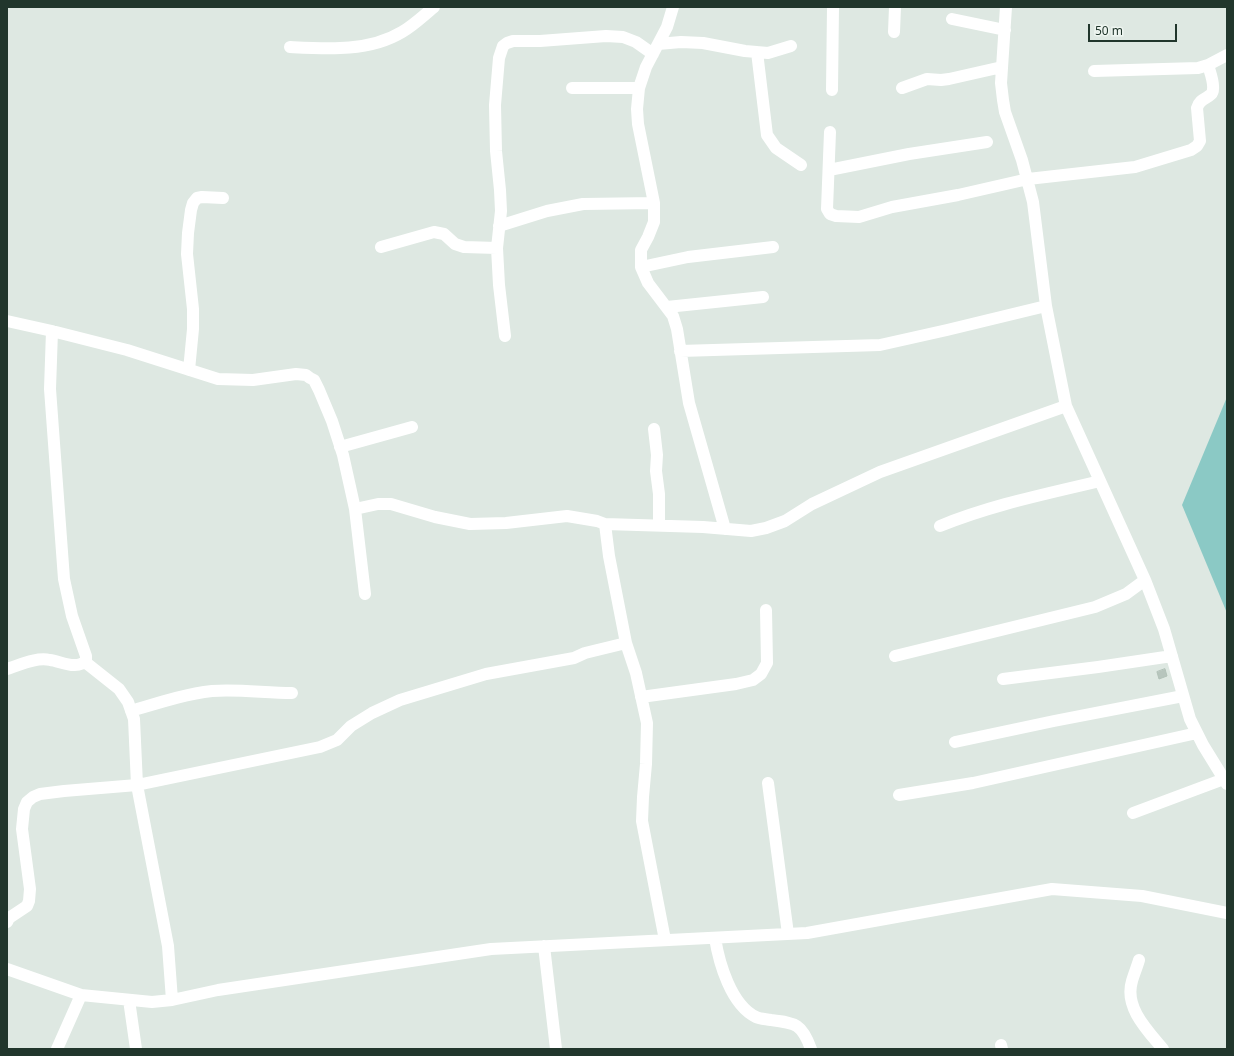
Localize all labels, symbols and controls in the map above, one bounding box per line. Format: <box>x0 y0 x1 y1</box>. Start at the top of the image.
scale bar <box>1090 16 1179 42</box>
text: 50 m <box>1095 22 1123 39</box>

